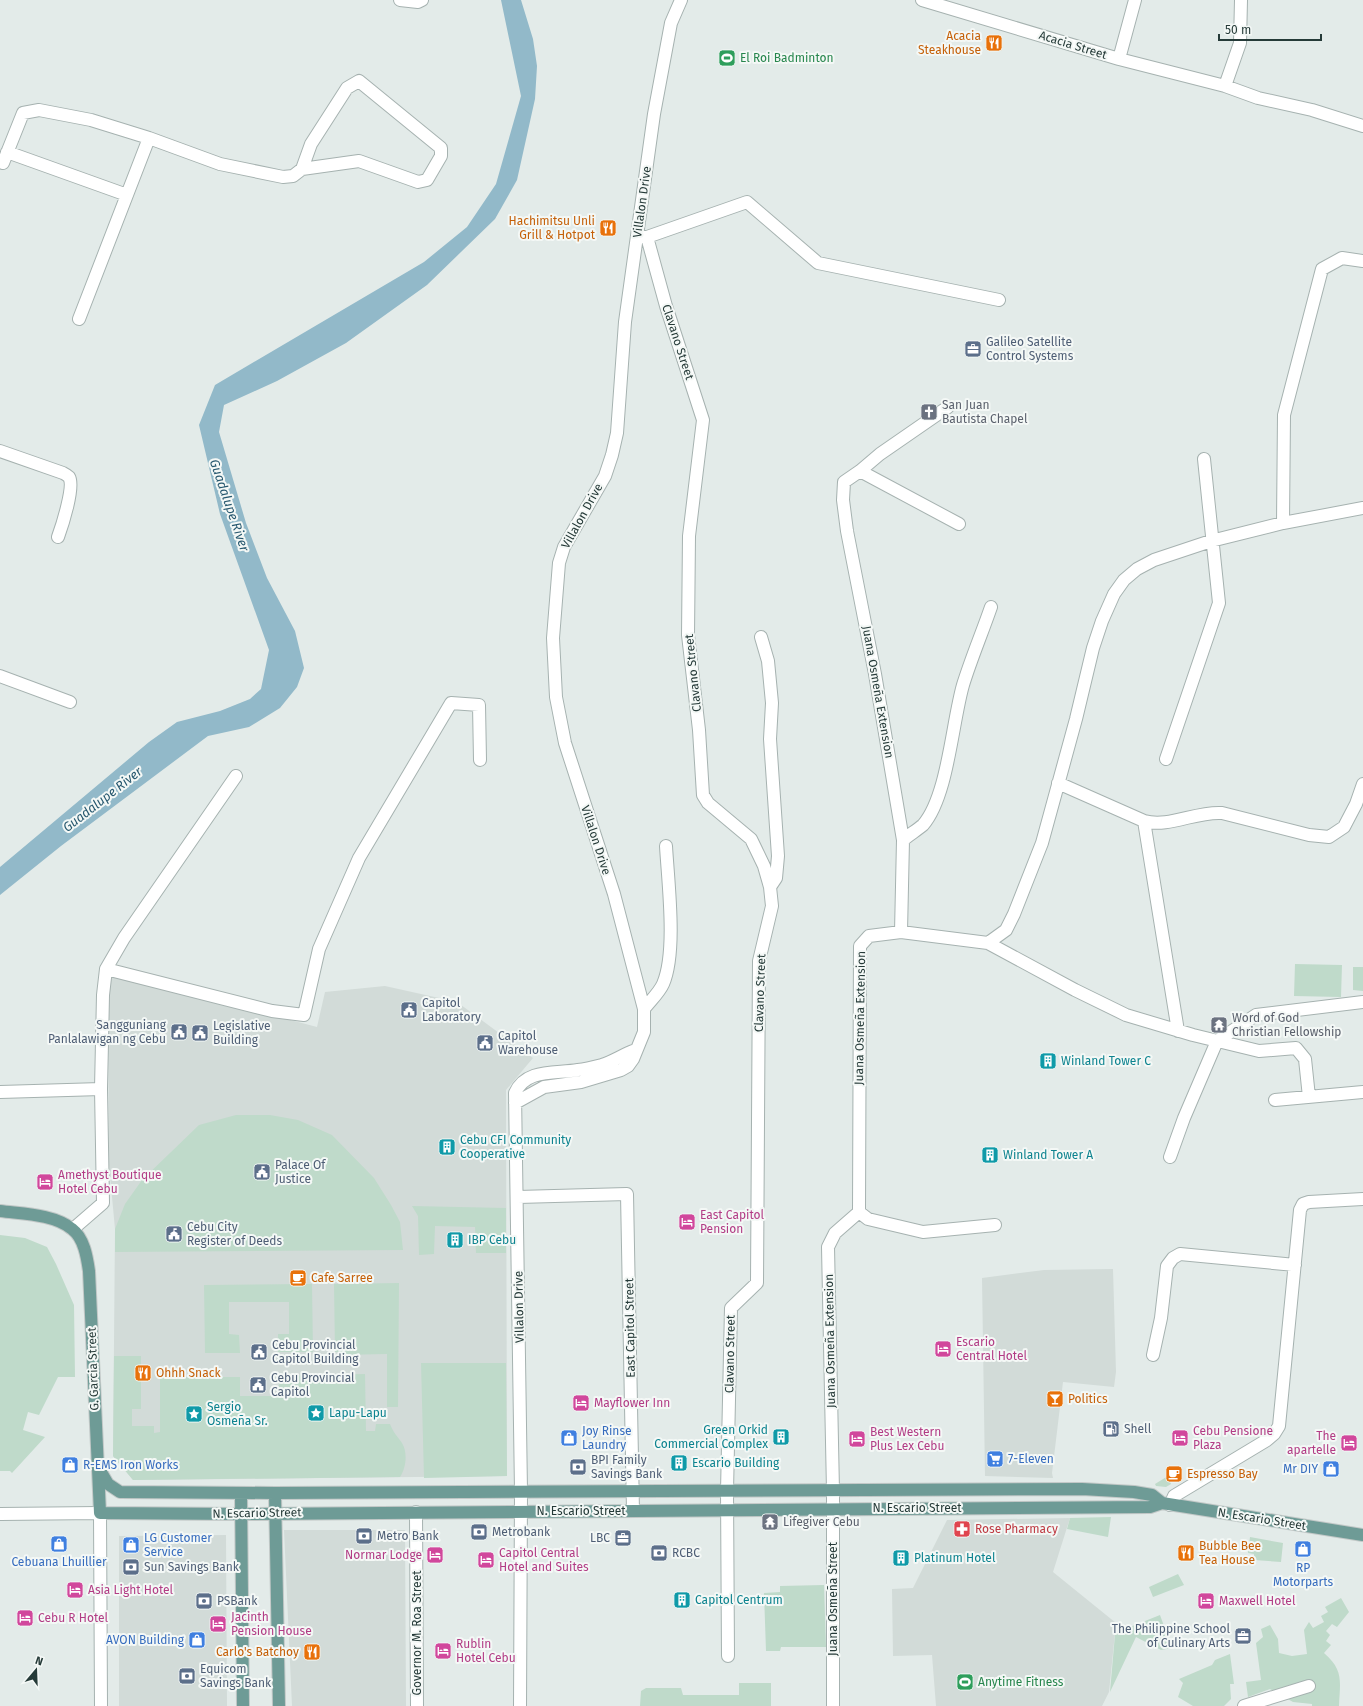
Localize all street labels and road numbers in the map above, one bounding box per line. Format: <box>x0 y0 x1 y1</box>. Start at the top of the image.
street label: Acacia Street <box>1037 28 1109 62</box>
street label: Villalon Drive <box>630 165 654 239</box>
street label: Clavano Street <box>659 303 697 382</box>
street label: Villalon Drive <box>558 481 606 551</box>
street label: Juana Osmeña Extension <box>859 625 897 759</box>
street label: Clavano Street <box>682 633 704 713</box>
street label: Villalon Drive <box>578 803 614 877</box>
street label: Juana Osmeña Extension <box>852 951 868 1085</box>
street label: Clavano Street <box>752 953 768 1032</box>
street label: Villalon Drive <box>511 1271 527 1343</box>
street label: Juana Osmeña Extension <box>822 1274 838 1408</box>
street label: East Capitol Street <box>622 1277 638 1378</box>
street label: Clavano Street <box>722 1314 738 1393</box>
street label: G. Garcia Street <box>85 1326 101 1411</box>
street label: N. Escario Street <box>872 1501 962 1515</box>
street label: N. Escario Street <box>536 1504 626 1518</box>
street label: N. Escario Street <box>212 1505 302 1521</box>
street label: N. Escario Street <box>1217 1505 1308 1533</box>
street label: Juana Osmeña Street <box>826 1541 840 1656</box>
street label: Governor M. Roa Street <box>410 1570 424 1696</box>

